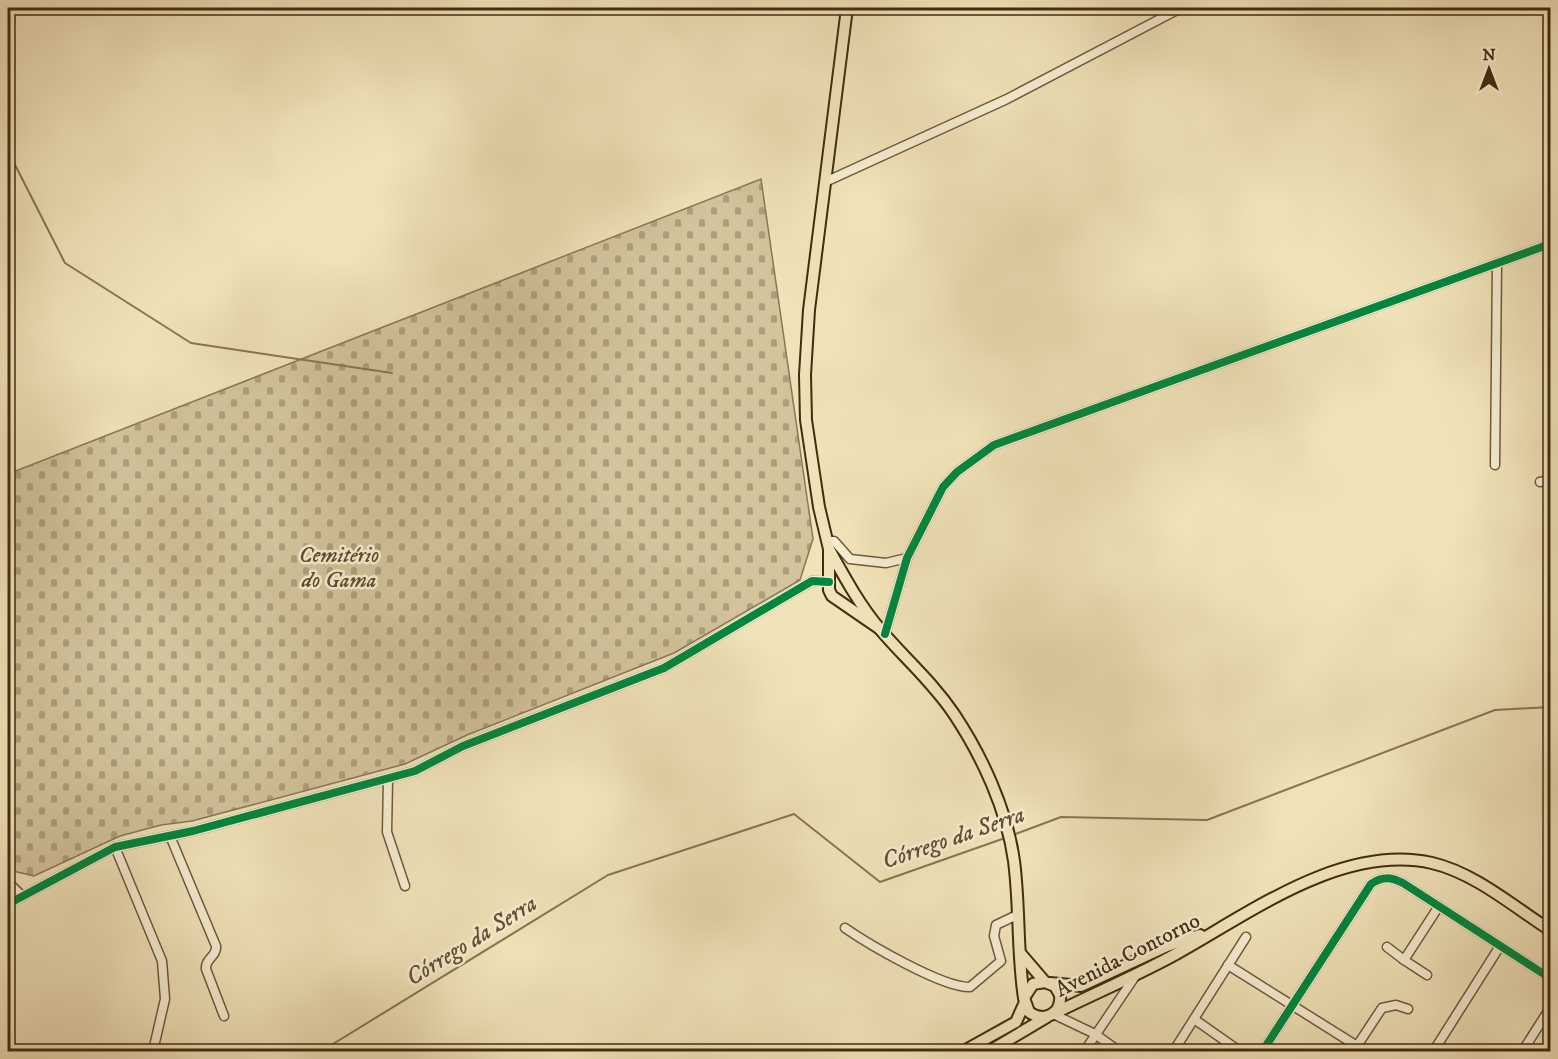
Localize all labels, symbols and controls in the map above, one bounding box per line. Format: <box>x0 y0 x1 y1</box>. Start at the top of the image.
north arrow <box>1459 39 1519 99</box>
text: N <box>1482 45 1496 65</box>
park label: Cemitério do Gama <box>299 542 379 594</box>
water label: Córrego da Serra <box>878 799 1029 876</box>
water label: Córrego da Serra <box>400 889 543 993</box>
street label: Avenida Contorno <box>1051 907 1205 1004</box>

